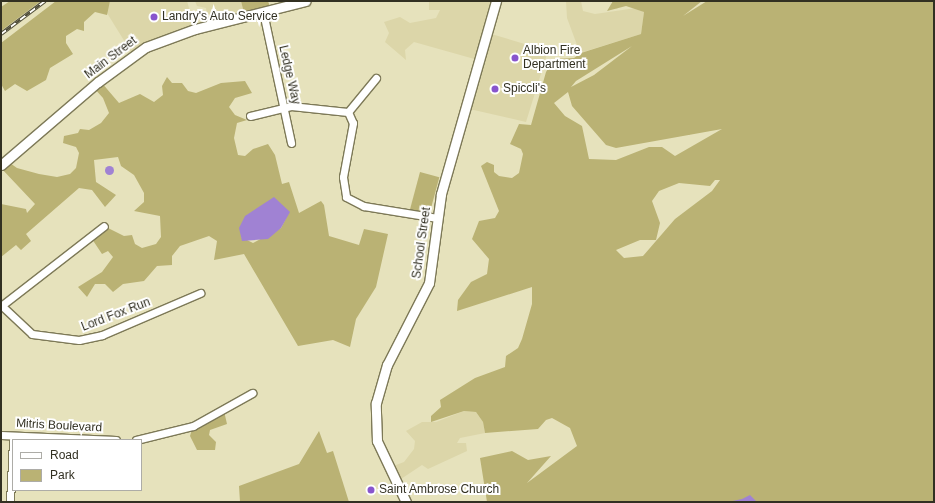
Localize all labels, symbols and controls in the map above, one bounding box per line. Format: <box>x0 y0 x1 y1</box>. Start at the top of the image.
place label: Landry's Auto Service <box>162 10 278 24</box>
marker: Landry's Auto Service <box>149 12 159 22</box>
street label: Main Street <box>82 34 140 82</box>
street label: Ledge Way <box>275 44 303 106</box>
place label: Albion Fire Department <box>523 44 586 72</box>
marker: Albion Fire Department <box>510 53 520 63</box>
place label: Spiccli's <box>503 82 546 96</box>
marker: Spiccli's <box>490 84 500 94</box>
street label: School Street <box>410 206 434 280</box>
street label: Lord Fox Run <box>79 295 153 335</box>
street label: Mitris Boulevard <box>16 417 102 435</box>
legend <box>12 439 142 491</box>
text: Road <box>50 448 79 462</box>
text: Park <box>50 468 75 482</box>
place label: Saint Ambrose Church <box>379 483 500 497</box>
marker: Saint Ambrose Church <box>366 485 376 495</box>

